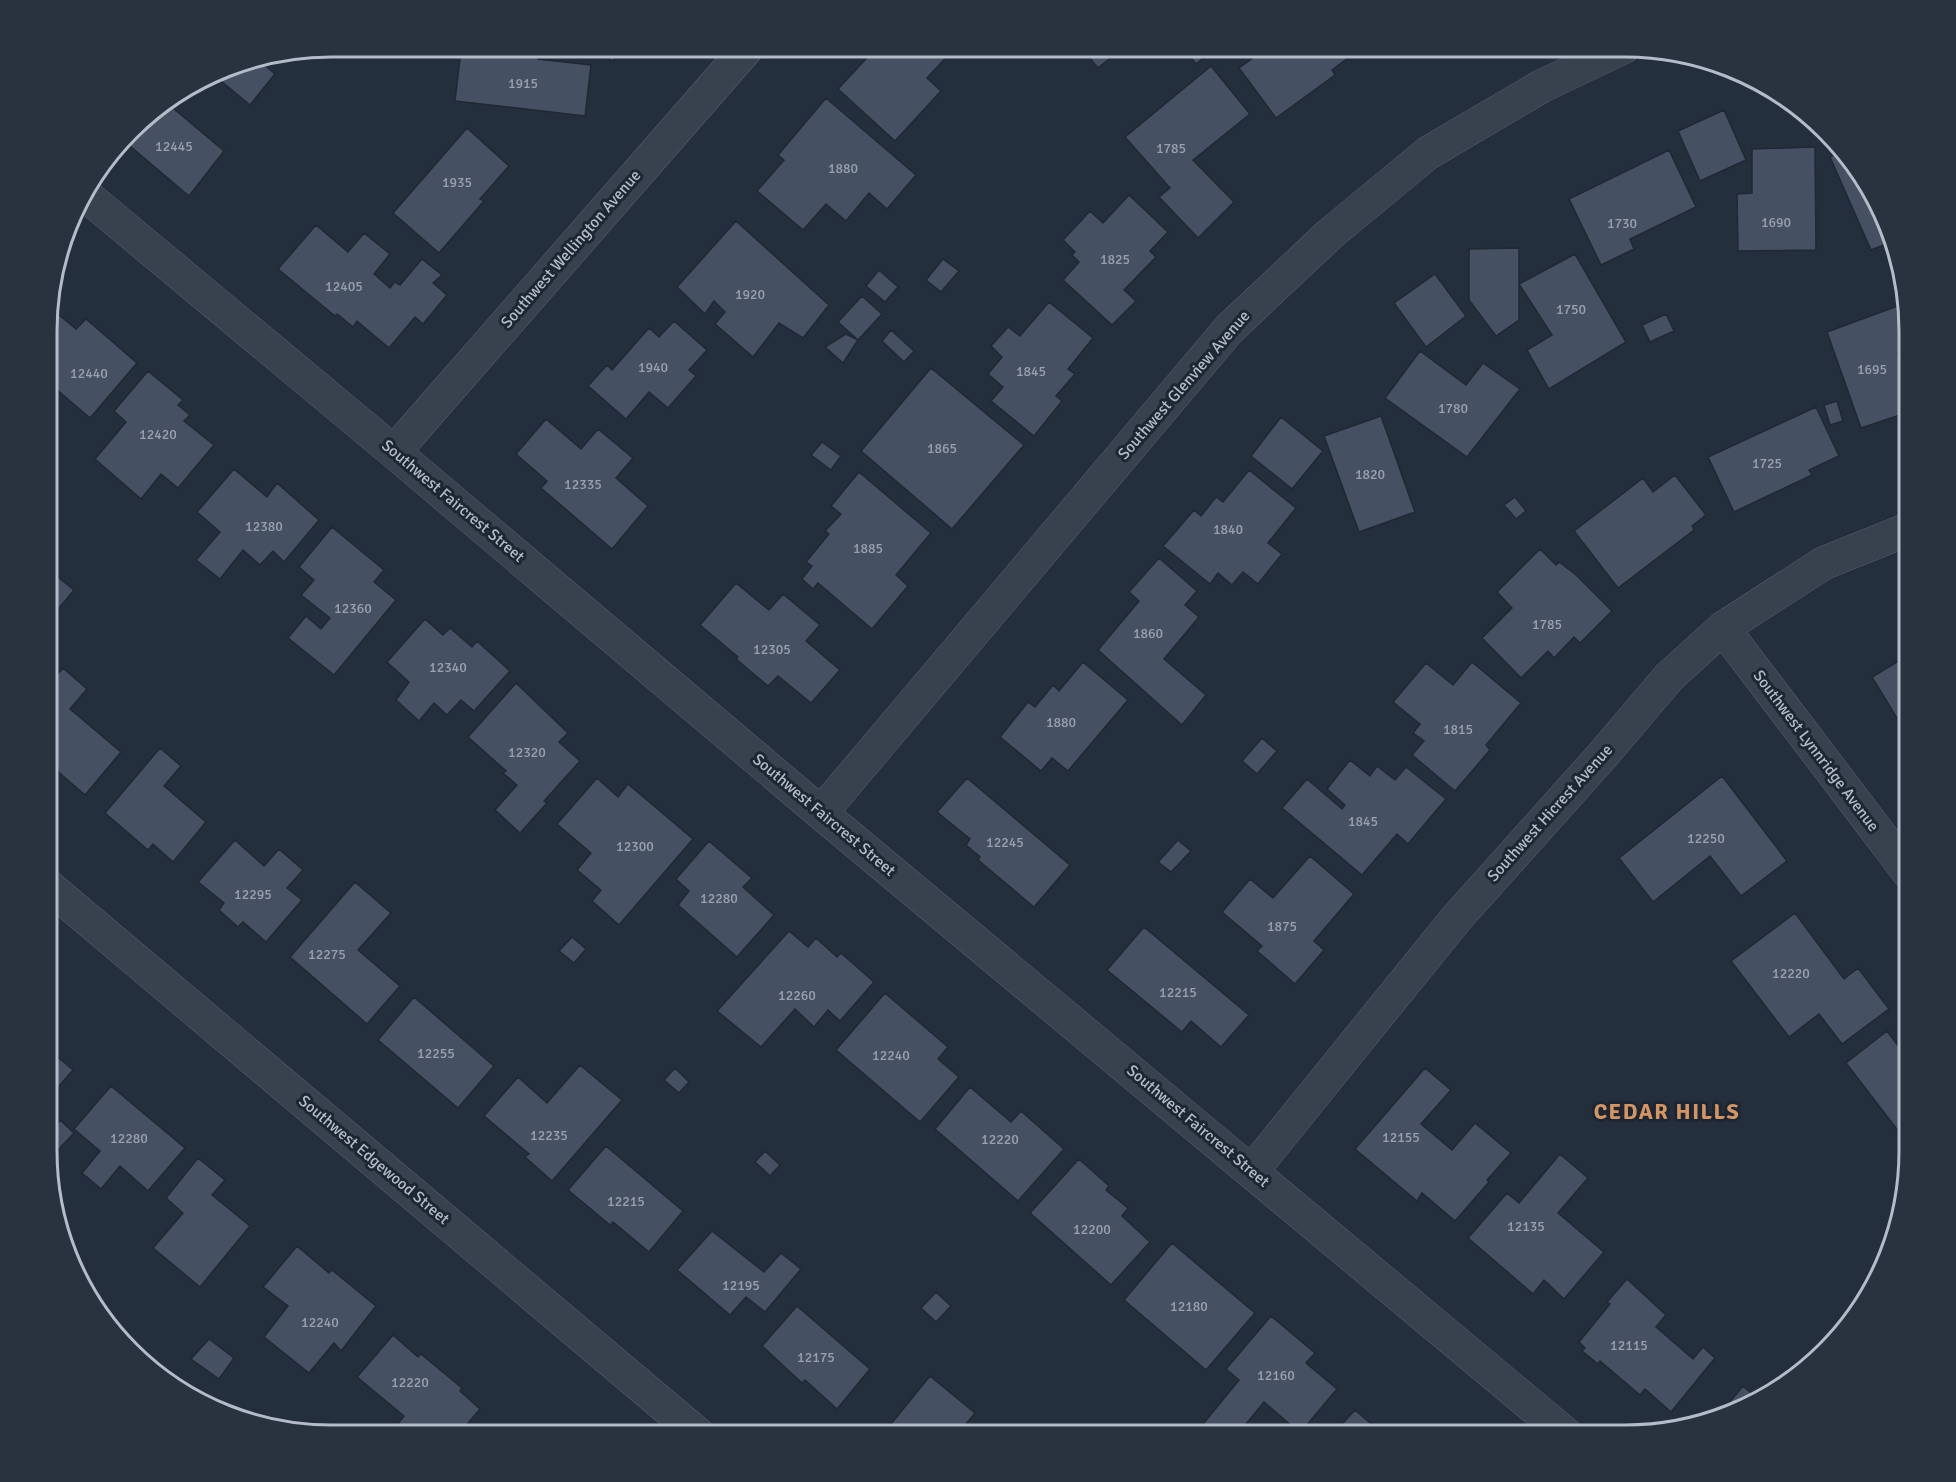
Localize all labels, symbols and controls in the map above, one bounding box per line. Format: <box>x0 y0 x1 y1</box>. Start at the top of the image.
house number: 1915 <box>508 75 538 92</box>
house number: 12445 <box>155 138 193 155</box>
house number: 1785 <box>1156 140 1186 157</box>
house number: 1880 <box>828 160 858 177</box>
street label: Southwest Wellington Avenue <box>497 166 645 332</box>
house number: 1935 <box>442 174 472 191</box>
house number: 1690 <box>1761 214 1791 231</box>
house number: 1730 <box>1607 215 1637 232</box>
house number: 1825 <box>1100 251 1130 268</box>
house number: 12405 <box>325 278 363 295</box>
house number: 1920 <box>735 286 765 303</box>
house number: 1750 <box>1556 301 1586 318</box>
street label: Southwest Glenview Avenue <box>1114 306 1254 464</box>
house number: 1940 <box>638 359 668 376</box>
house number: 1695 <box>1857 361 1887 378</box>
house number: 1845 <box>1016 363 1046 380</box>
house number: 12440 <box>70 365 108 382</box>
house number: 1780 <box>1438 400 1468 417</box>
house number: 12420 <box>139 426 177 443</box>
street label: Southwest Faircrest Street <box>378 435 529 567</box>
house number: 1865 <box>927 440 957 457</box>
house number: 1725 <box>1752 455 1782 472</box>
house number: 1820 <box>1355 466 1385 483</box>
house number: 12335 <box>564 476 602 493</box>
house number: 12380 <box>245 518 283 535</box>
house number: 1840 <box>1213 521 1243 538</box>
house number: 1885 <box>853 540 883 557</box>
house number: 12360 <box>334 600 372 617</box>
house number: 1785 <box>1532 616 1562 633</box>
house number: 1860 <box>1133 625 1163 642</box>
house number: 12305 <box>753 641 791 658</box>
house number: 12340 <box>429 659 467 676</box>
street label: Southwest Lynnridge Avenue <box>1749 666 1883 836</box>
house number: 1880 <box>1046 714 1076 731</box>
house number: 1815 <box>1443 721 1473 738</box>
street label: Southwest Hicrest Avenue <box>1483 740 1617 886</box>
house number: 12320 <box>508 744 546 761</box>
street label: Southwest Faircrest Street <box>749 749 900 881</box>
house number: 1845 <box>1348 813 1378 830</box>
house number: 12250 <box>1687 830 1725 847</box>
house number: 12245 <box>986 834 1024 851</box>
house number: 12300 <box>616 838 654 855</box>
house number: 12295 <box>234 886 272 903</box>
house number: 12280 <box>700 890 738 907</box>
house number: 1875 <box>1267 918 1297 935</box>
house number: 12275 <box>308 946 346 963</box>
house number: 12220 <box>1772 965 1810 982</box>
house number: 12215 <box>1159 984 1197 1001</box>
house number: 12260 <box>778 987 816 1004</box>
house number: 12255 <box>417 1045 455 1062</box>
house number: 12240 <box>872 1047 910 1064</box>
street label: Southwest Faircrest Street <box>1123 1060 1274 1192</box>
street label: Southwest Edgewood Street <box>294 1091 454 1229</box>
district label: CEDAR HILLS <box>1594 1098 1740 1125</box>
house number: 12235 <box>530 1127 568 1144</box>
house number: 12155 <box>1382 1129 1420 1146</box>
house number: 12280 <box>110 1130 148 1147</box>
house number: 12220 <box>981 1131 1019 1148</box>
house number: 12215 <box>607 1193 645 1210</box>
house number: 12135 <box>1507 1218 1545 1235</box>
house number: 12200 <box>1073 1221 1111 1238</box>
house number: 12195 <box>722 1277 760 1294</box>
house number: 12180 <box>1170 1298 1208 1315</box>
house number: 12240 <box>301 1314 339 1331</box>
house number: 12115 <box>1610 1337 1648 1354</box>
house number: 12175 <box>797 1349 835 1366</box>
house number: 12160 <box>1257 1367 1295 1384</box>
house number: 12220 <box>391 1374 429 1391</box>

